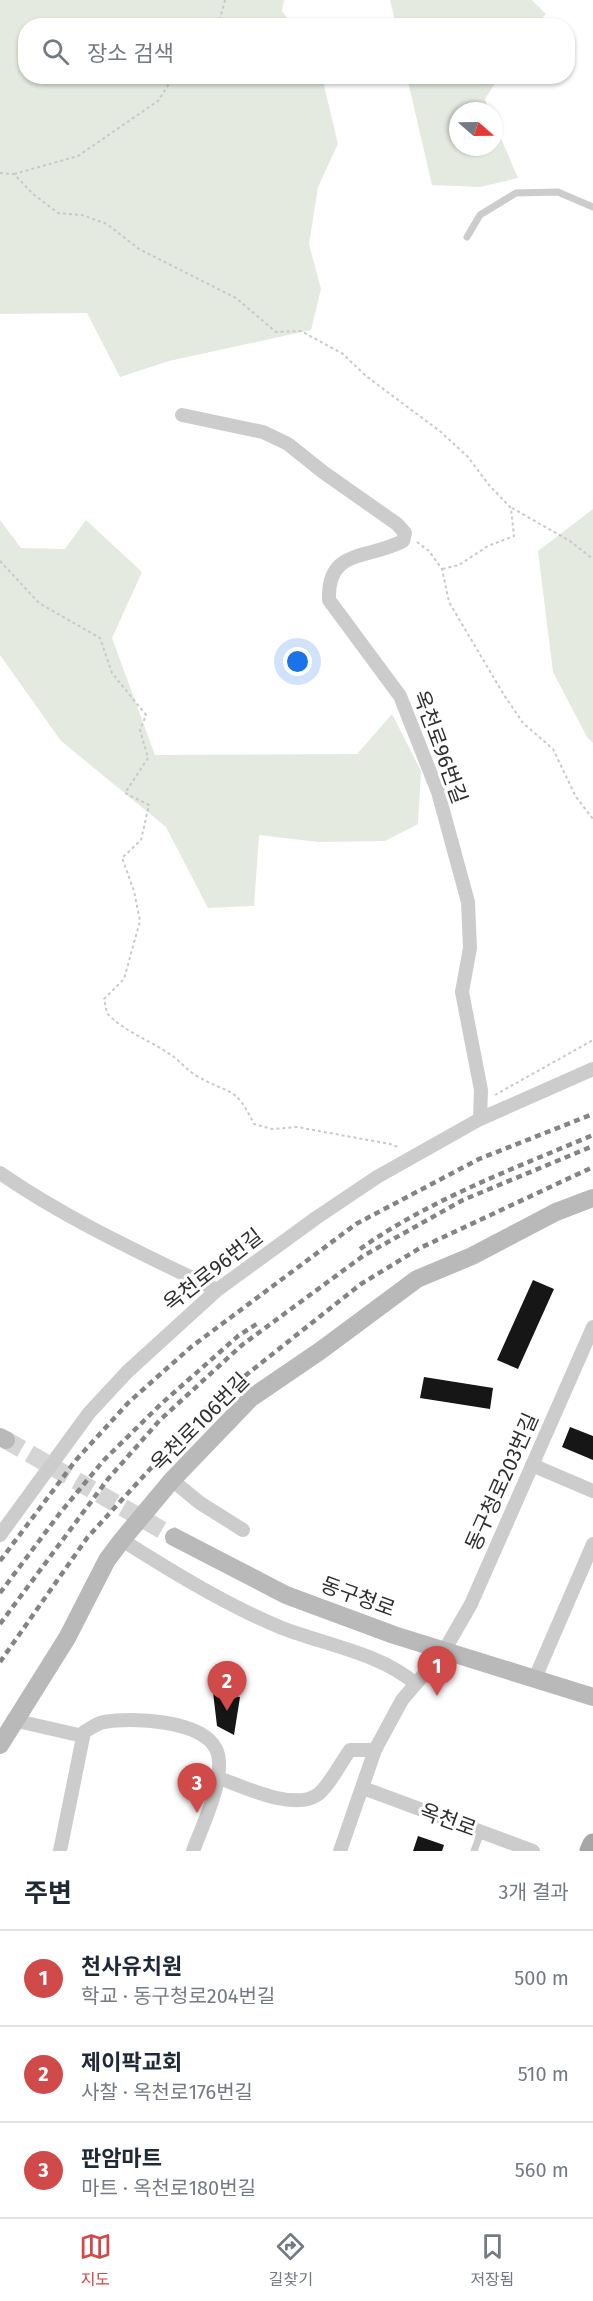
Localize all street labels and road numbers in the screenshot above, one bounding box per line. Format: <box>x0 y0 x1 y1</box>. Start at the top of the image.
street label: 옥천로96번길 <box>407 687 473 807</box>
street label: 옥천로96번길 <box>158 1223 268 1317</box>
street label: 옥천로106번길 <box>145 1367 255 1477</box>
street label: 동구청로203번길 <box>460 1409 544 1555</box>
street label: 동구청로 <box>317 1572 399 1622</box>
street label: 옥천로 <box>416 1798 480 1842</box>

